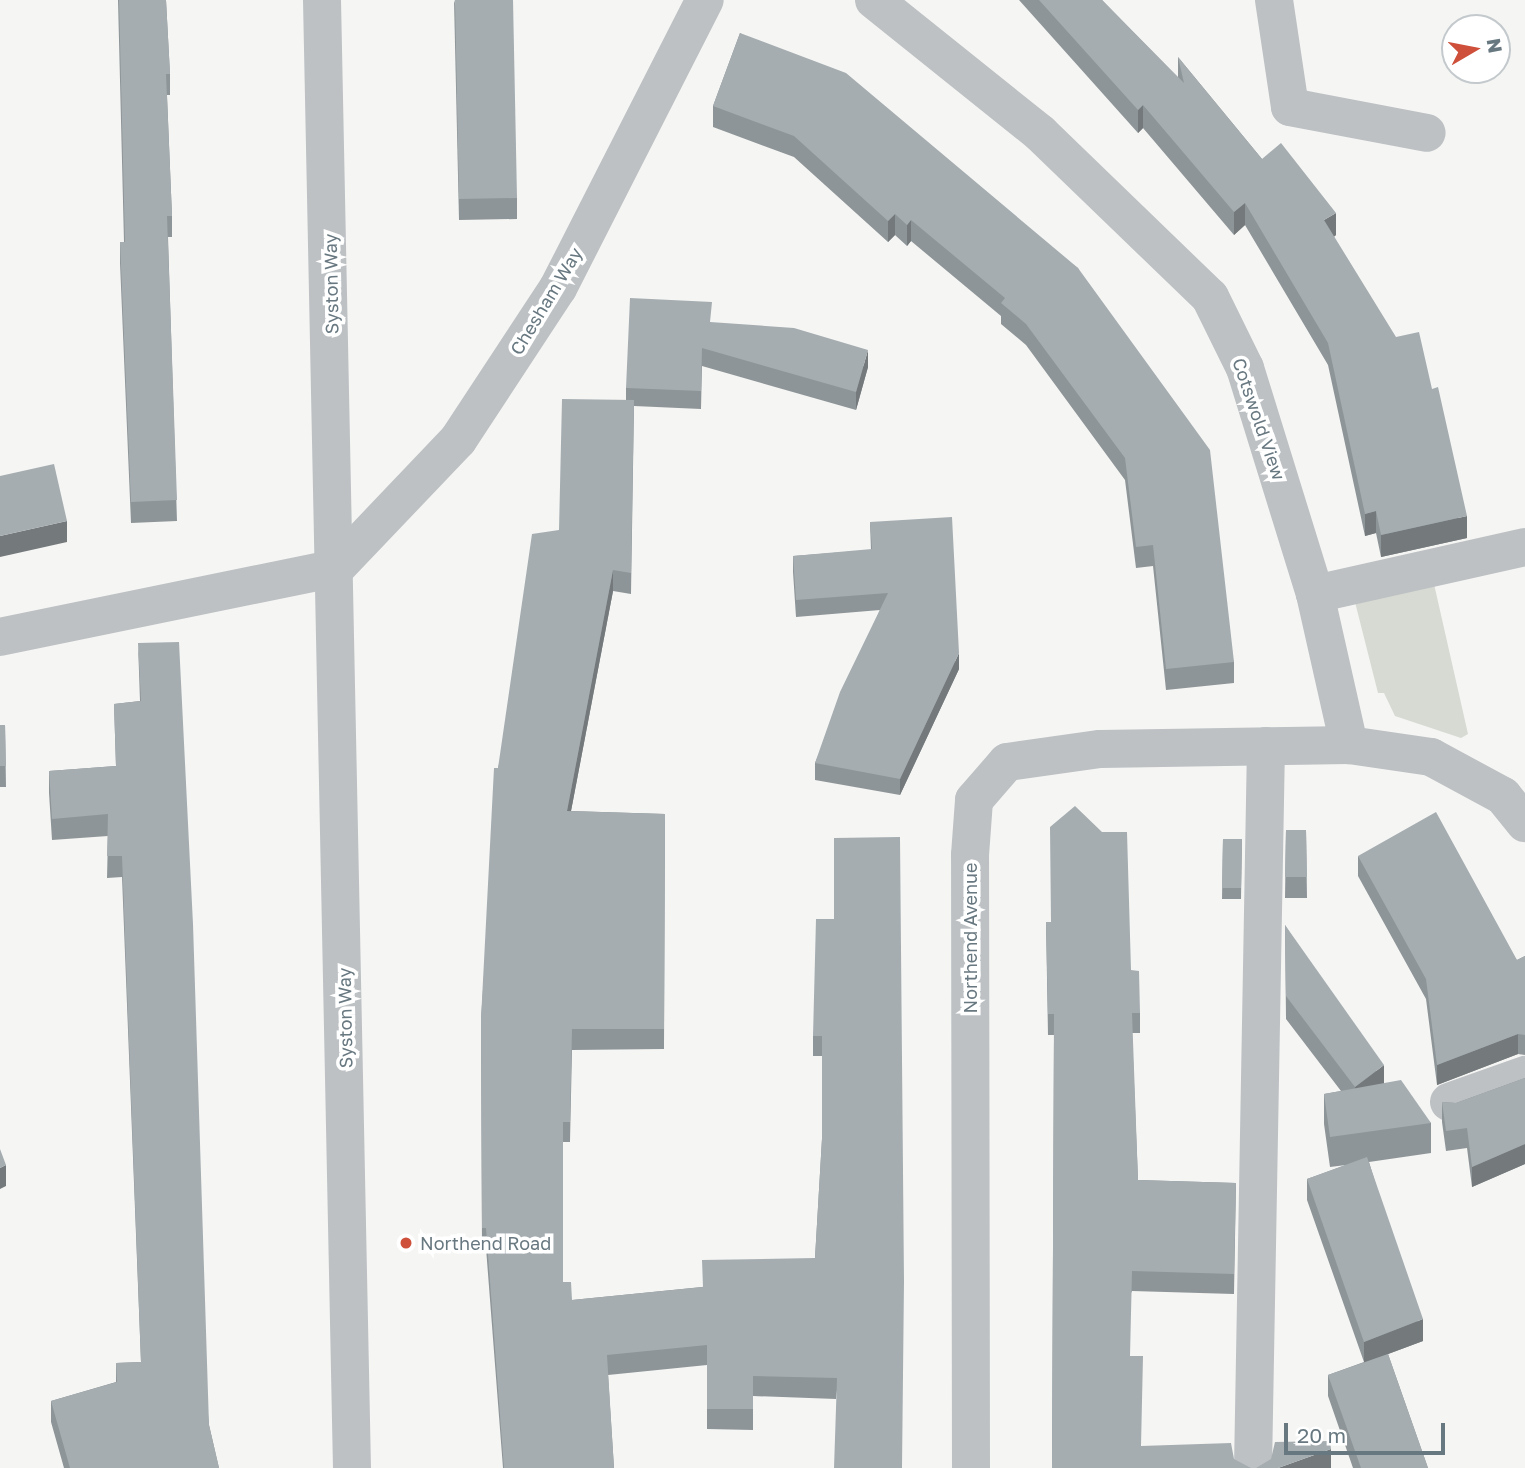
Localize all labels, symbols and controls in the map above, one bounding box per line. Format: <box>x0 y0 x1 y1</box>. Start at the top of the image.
north arrow <box>1441 14 1511 84</box>
text: N <box>1483 36 1508 55</box>
street label: Syston Way <box>319 233 343 335</box>
street label: Chesham Way <box>505 243 587 359</box>
street label: Cotswold View <box>1228 355 1290 483</box>
street label: Northend Avenue <box>959 863 981 1013</box>
street label: Syston Way <box>333 967 357 1069</box>
place label: Northend Road <box>420 1232 551 1254</box>
marker: Northend Road <box>398 1235 414 1251</box>
scale bar <box>1287 1408 1448 1452</box>
text: 20 m <box>1297 1422 1346 1448</box>

